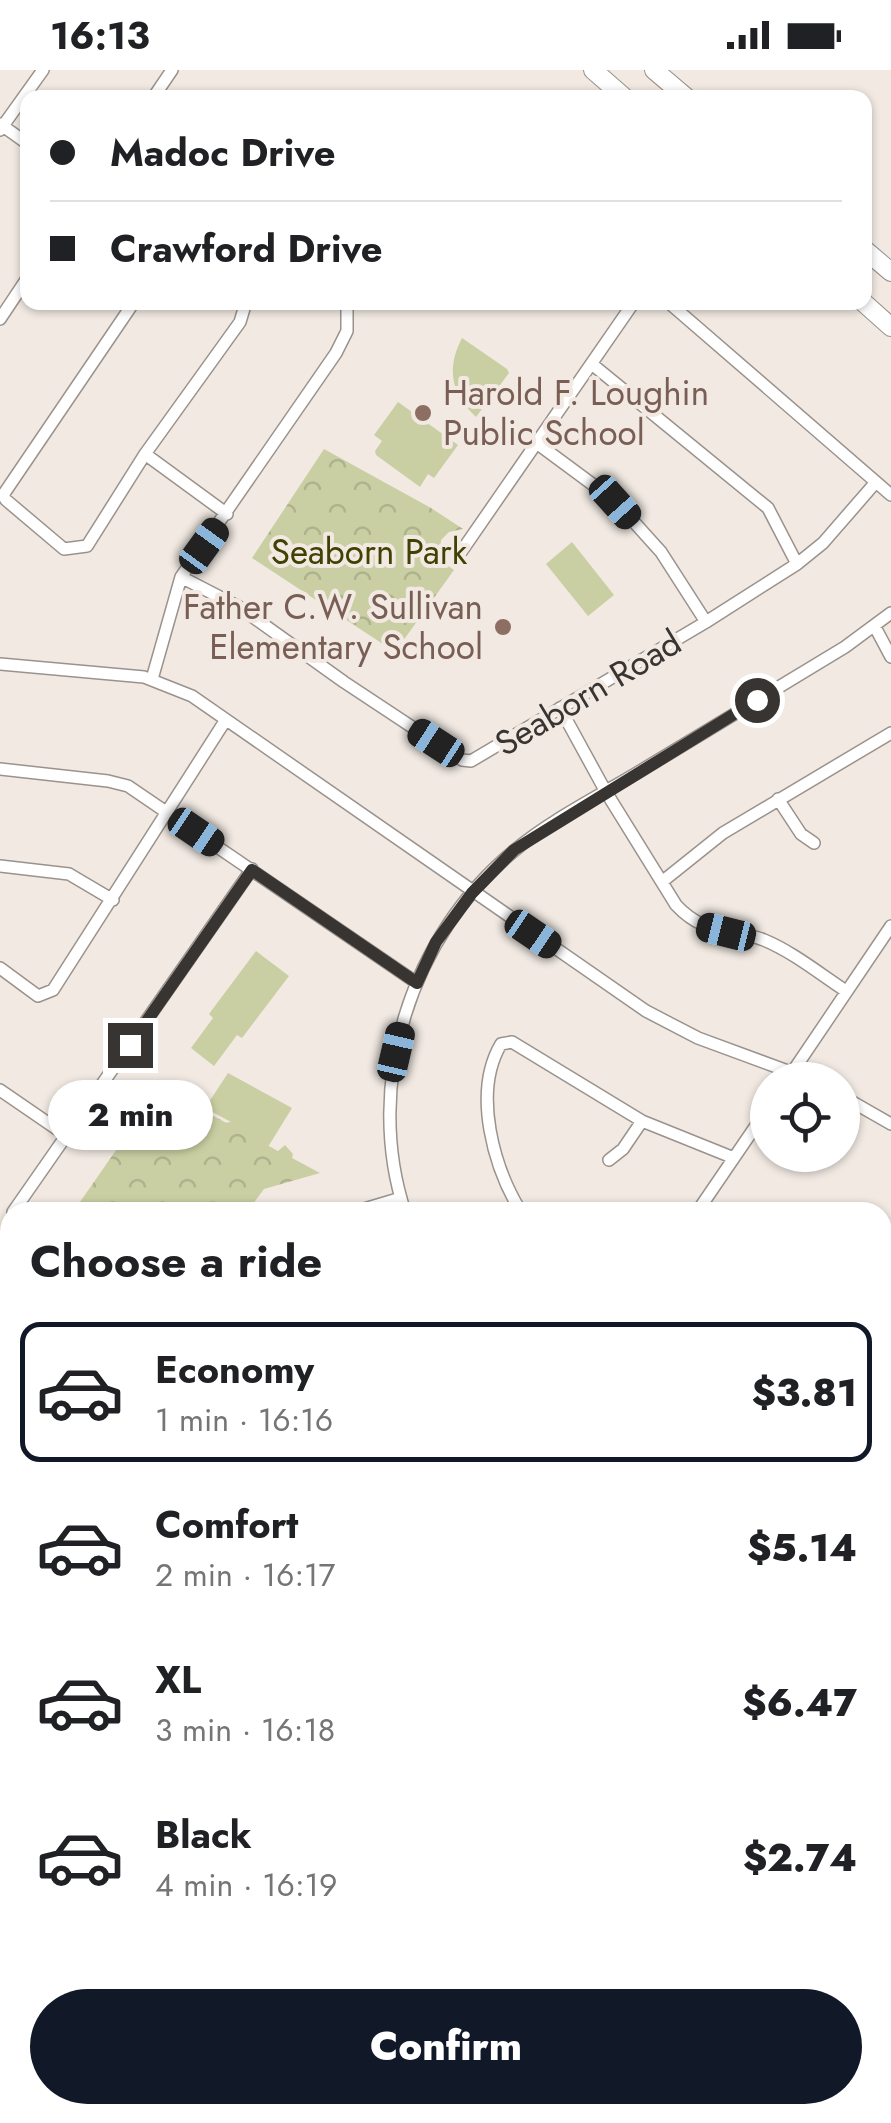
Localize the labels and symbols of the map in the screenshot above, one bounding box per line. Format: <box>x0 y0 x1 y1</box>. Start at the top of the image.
place label: Harold F. Loughin Public School <box>443 368 709 458</box>
marker: Harold F. Loughin Public School <box>412 402 434 424</box>
car <box>584 470 646 534</box>
car <box>174 513 234 579</box>
park label: Seaborn Park <box>271 527 468 577</box>
place label: Father C.W. Sullivan Elementary School <box>183 582 483 672</box>
marker: Father C.W. Sullivan Elementary School <box>492 616 514 638</box>
street label: Seaborn Road <box>485 618 691 768</box>
route start <box>735 678 780 723</box>
car <box>403 714 469 772</box>
car <box>163 803 229 861</box>
car <box>500 905 566 963</box>
car <box>693 910 759 954</box>
car <box>375 1019 417 1085</box>
route end <box>108 1023 153 1068</box>
callout: 2 min <box>48 1080 212 1150</box>

